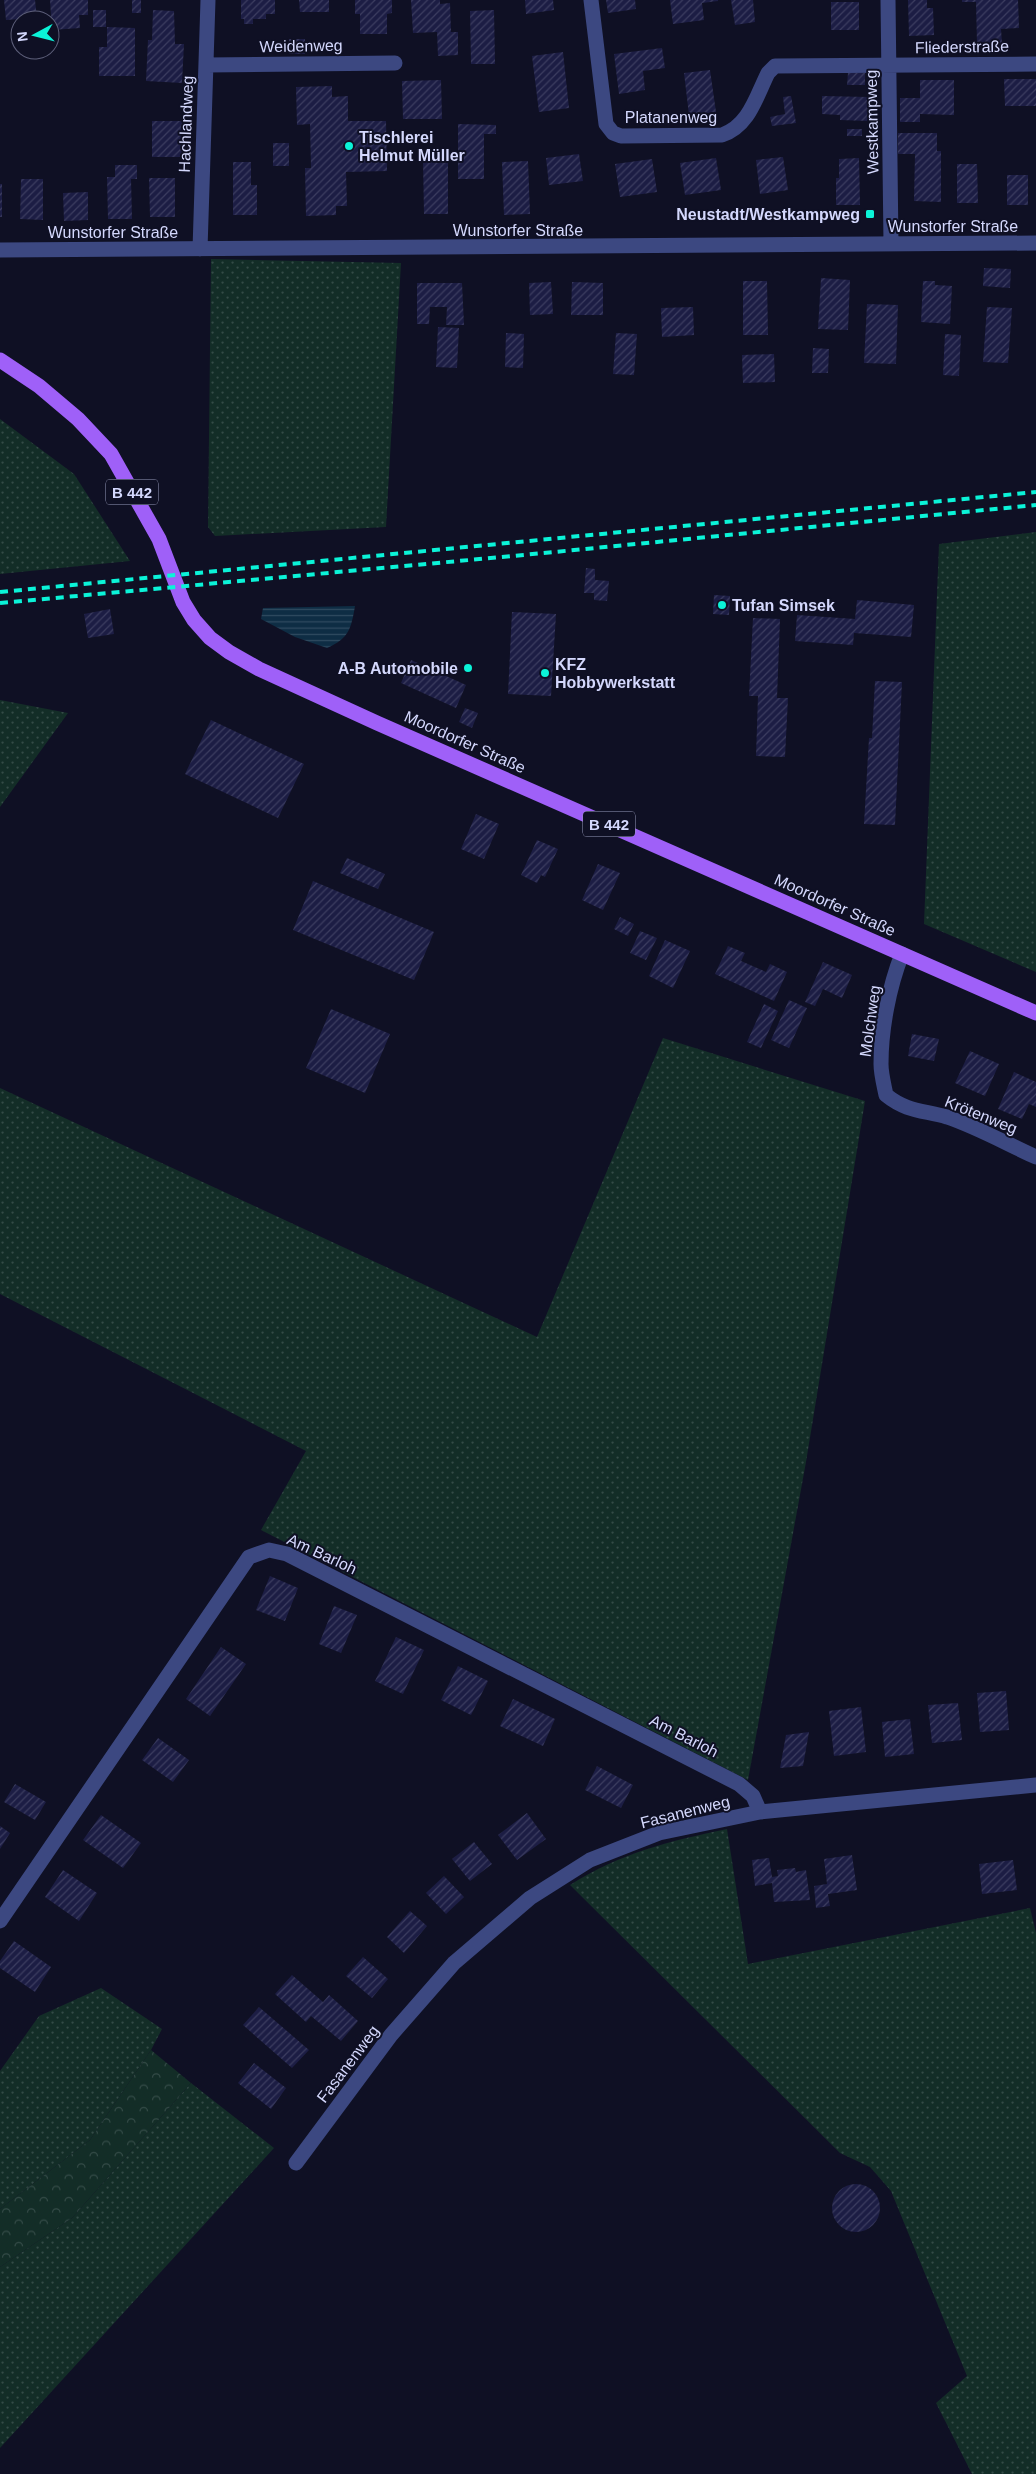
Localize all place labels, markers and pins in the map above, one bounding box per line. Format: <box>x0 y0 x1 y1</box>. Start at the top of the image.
place label: Tischlerei Helmut Müller <box>359 129 465 164</box>
marker: Tischlerei Helmut Müller <box>343 140 355 152</box>
place label: Neustadt/Westkampweg <box>676 206 860 223</box>
marker: Neustadt/Westkampweg <box>864 208 876 220</box>
place label: Tufan Simsek <box>732 597 835 614</box>
marker: Tufan Simsek <box>716 599 728 611</box>
place label: KFZ Hobbywerkstatt <box>555 656 676 691</box>
place label: A-B Automobile <box>338 660 458 677</box>
marker: A-B Automobile <box>462 662 474 674</box>
marker: KFZ Hobbywerkstatt <box>539 667 551 679</box>

